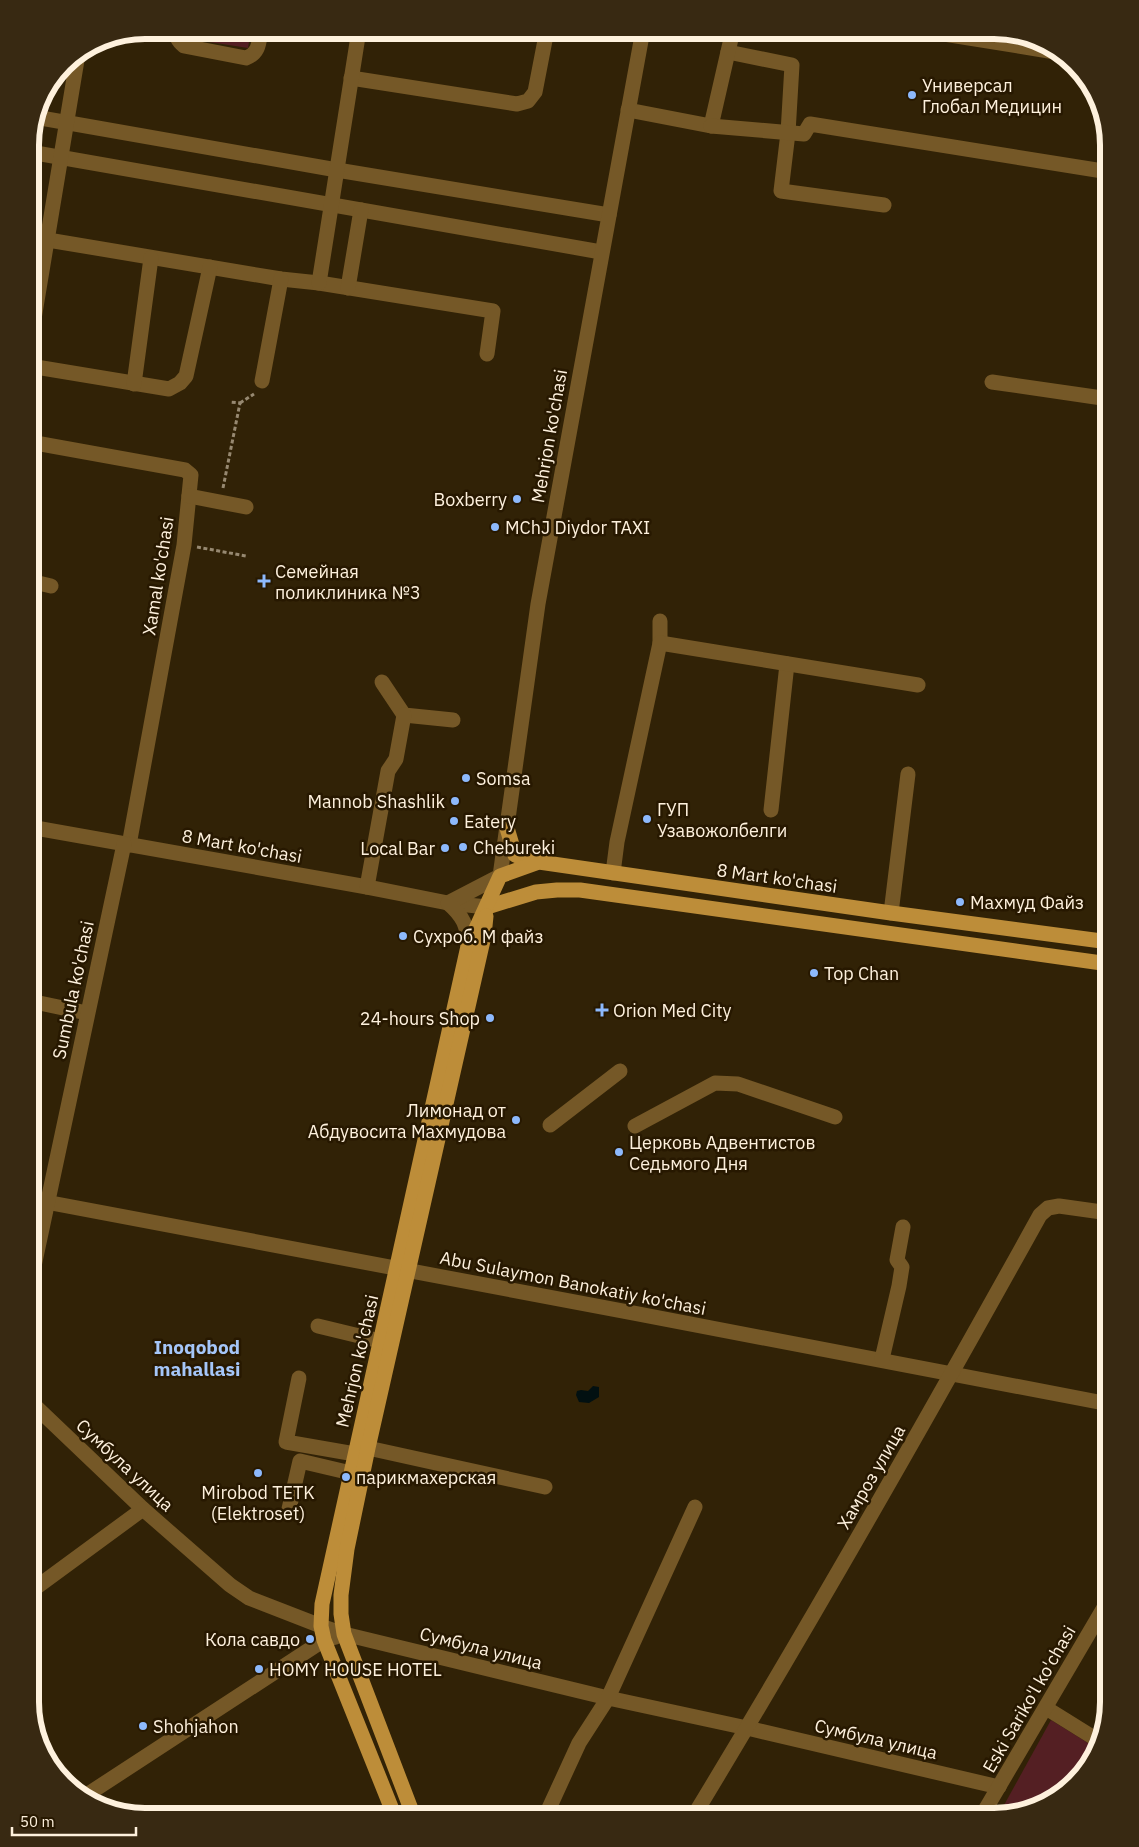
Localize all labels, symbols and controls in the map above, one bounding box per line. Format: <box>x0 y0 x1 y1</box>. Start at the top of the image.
place label: Универсал Глобал Медицин <box>922 74 1062 118</box>
marker: Универсал Глобал Медицин <box>906 89 918 101</box>
street label: Mehrjon ko'chasi <box>526 367 572 505</box>
place label: Boxberry <box>434 488 507 511</box>
marker: Boxberry <box>511 493 523 505</box>
street label: Xamal ko'chasi <box>137 515 179 637</box>
place label: MChJ Diydor TAXI <box>505 516 650 539</box>
marker: MChJ Diydor TAXI <box>489 521 501 533</box>
place label: Семейная поликлиника №3 <box>275 560 421 604</box>
marker: Семейная поликлиника №3 <box>257 574 271 588</box>
place label: Somsa <box>476 767 531 790</box>
marker: Somsa <box>460 772 472 784</box>
place label: Mannob Shashlik <box>307 790 446 813</box>
marker: Mannob Shashlik <box>449 795 461 807</box>
place label: ГУП Узавожолбелги <box>657 798 787 842</box>
place label: Eatery <box>464 810 516 833</box>
marker: ГУП Узавожолбелги <box>641 813 653 825</box>
marker: Eatery <box>448 815 460 827</box>
street label: 8 Mart ko'chasi <box>180 824 304 868</box>
place label: Chebureki <box>473 836 555 859</box>
place label: Local Bar <box>360 837 435 860</box>
marker: Chebureki <box>457 841 469 853</box>
marker: Local Bar <box>439 842 451 854</box>
street label: 8 Mart ko'chasi <box>715 858 839 898</box>
place label: Махмуд Файз <box>970 891 1084 914</box>
marker: Махмуд Файз <box>954 896 966 908</box>
street label: Sumbula ko'chasi <box>47 919 99 1061</box>
place label: Сухроб. М файз <box>413 925 543 948</box>
marker: Сухроб. М файз <box>397 930 409 942</box>
place label: Top Chan <box>824 962 899 985</box>
marker: Top Chan <box>808 967 820 979</box>
place label: Orion Med City <box>613 999 732 1022</box>
marker: Orion Med City <box>595 1003 609 1017</box>
place label: 24-hours Shop <box>360 1007 480 1030</box>
marker: 24-hours Shop <box>484 1012 496 1024</box>
place label: Лимонад от Абдувосита Махмудова <box>308 1099 507 1143</box>
marker: Лимонад от Абдувосита Махмудова <box>510 1114 522 1126</box>
place label: Церковь Адвентистов Седьмого Дня <box>629 1131 815 1175</box>
marker: Церковь Адвентистов Седьмого Дня <box>613 1146 625 1158</box>
street label: Abu Sulaymon Banokatiy ko'chasi <box>438 1246 708 1320</box>
street label: Mehrjon ko'chasi <box>331 1292 383 1430</box>
district label: Inoqobod mahallasi <box>153 1335 241 1381</box>
street label: Сумбула улица <box>71 1414 179 1516</box>
street label: Хамроз улица <box>832 1420 910 1533</box>
place label: парикмахерская <box>356 1466 496 1489</box>
marker: Mirobod TETK (Elektroset) <box>252 1467 264 1479</box>
marker: парикмахерская <box>340 1471 352 1483</box>
place label: Mirobod TETK (Elektroset) <box>201 1481 315 1525</box>
street label: Eski Sariko'l ko'chasi <box>978 1621 1080 1777</box>
street label: Сумбула улица <box>417 1622 545 1674</box>
place label: Кола савдо <box>205 1628 300 1651</box>
marker: Кола савдо <box>304 1633 316 1645</box>
place label: HOMY HOUSE HOTEL <box>269 1658 442 1681</box>
marker: HOMY HOUSE HOTEL <box>253 1663 265 1675</box>
street label: Сумбула улица <box>812 1714 940 1764</box>
place label: Shohjahon <box>153 1715 239 1738</box>
marker: Shohjahon <box>137 1720 149 1732</box>
scale bar <box>12 1804 136 1836</box>
text: 50 m <box>20 1812 55 1831</box>

